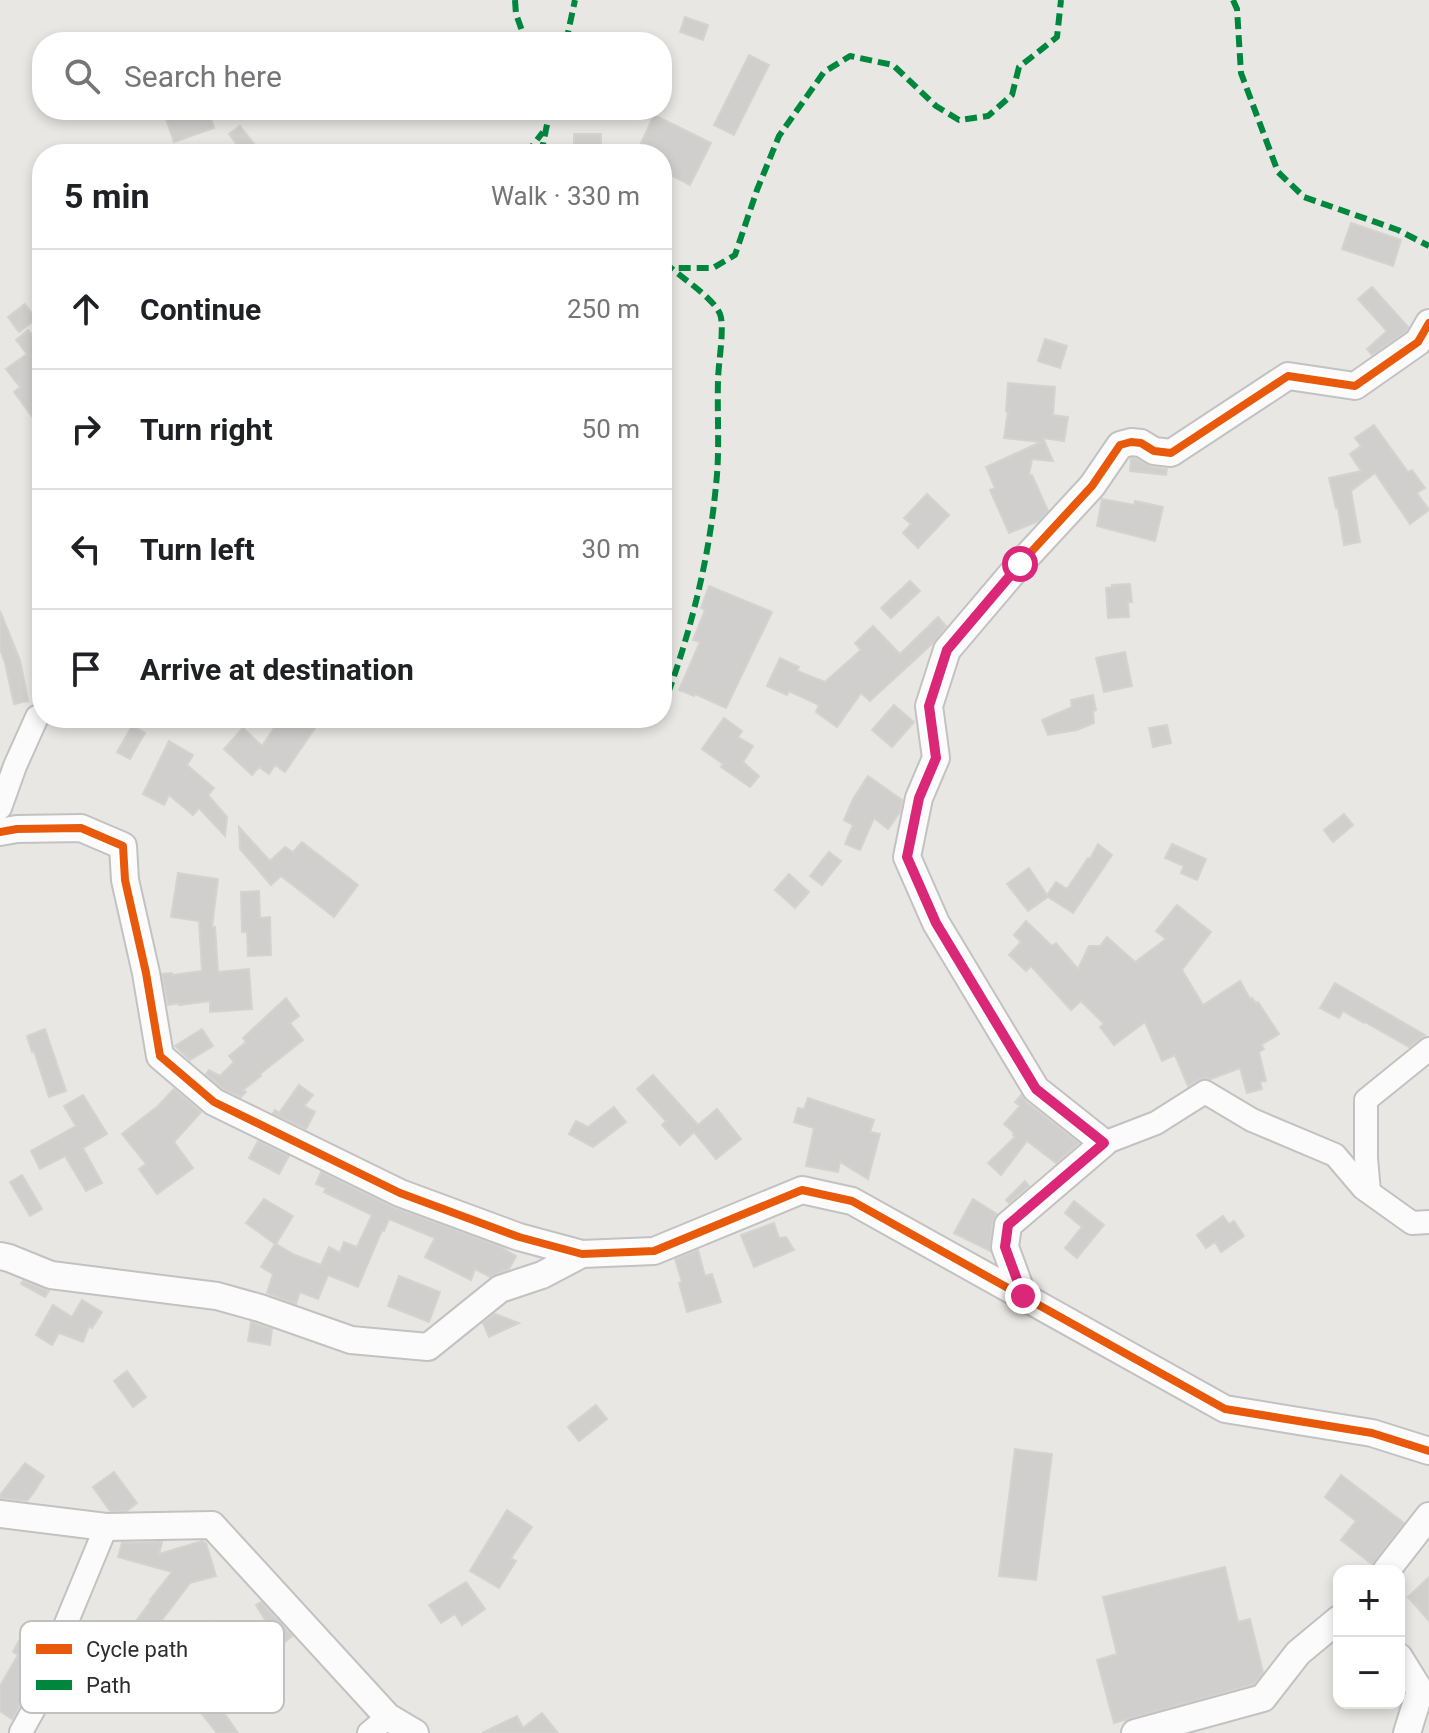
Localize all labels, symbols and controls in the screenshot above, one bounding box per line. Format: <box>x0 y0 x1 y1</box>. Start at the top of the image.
search box <box>32 32 672 120</box>
icon: search <box>60 54 104 98</box>
text: Search here <box>124 59 282 94</box>
text: 5 min <box>64 176 149 216</box>
text: Walk · 330 m <box>491 181 640 211</box>
icon: ahead <box>64 287 108 331</box>
text: Continue <box>140 292 261 327</box>
text: 250 m <box>567 294 640 324</box>
icon: right <box>64 407 108 451</box>
text: Turn right <box>140 412 273 447</box>
text: 50 m <box>582 414 640 444</box>
icon: left <box>64 527 108 571</box>
text: Turn left <box>140 532 255 567</box>
text: 30 m <box>582 534 640 564</box>
route start <box>1002 546 1038 582</box>
icon: arrive <box>64 647 108 691</box>
text: Arrive at destination <box>140 652 414 687</box>
route end <box>1005 1278 1041 1314</box>
map controls <box>1333 1565 1405 1709</box>
button: + <box>1333 1565 1405 1637</box>
legend <box>20 1621 284 1713</box>
text: Cycle path <box>86 1637 188 1662</box>
button: − <box>1333 1637 1405 1709</box>
text: Path <box>86 1673 131 1698</box>

